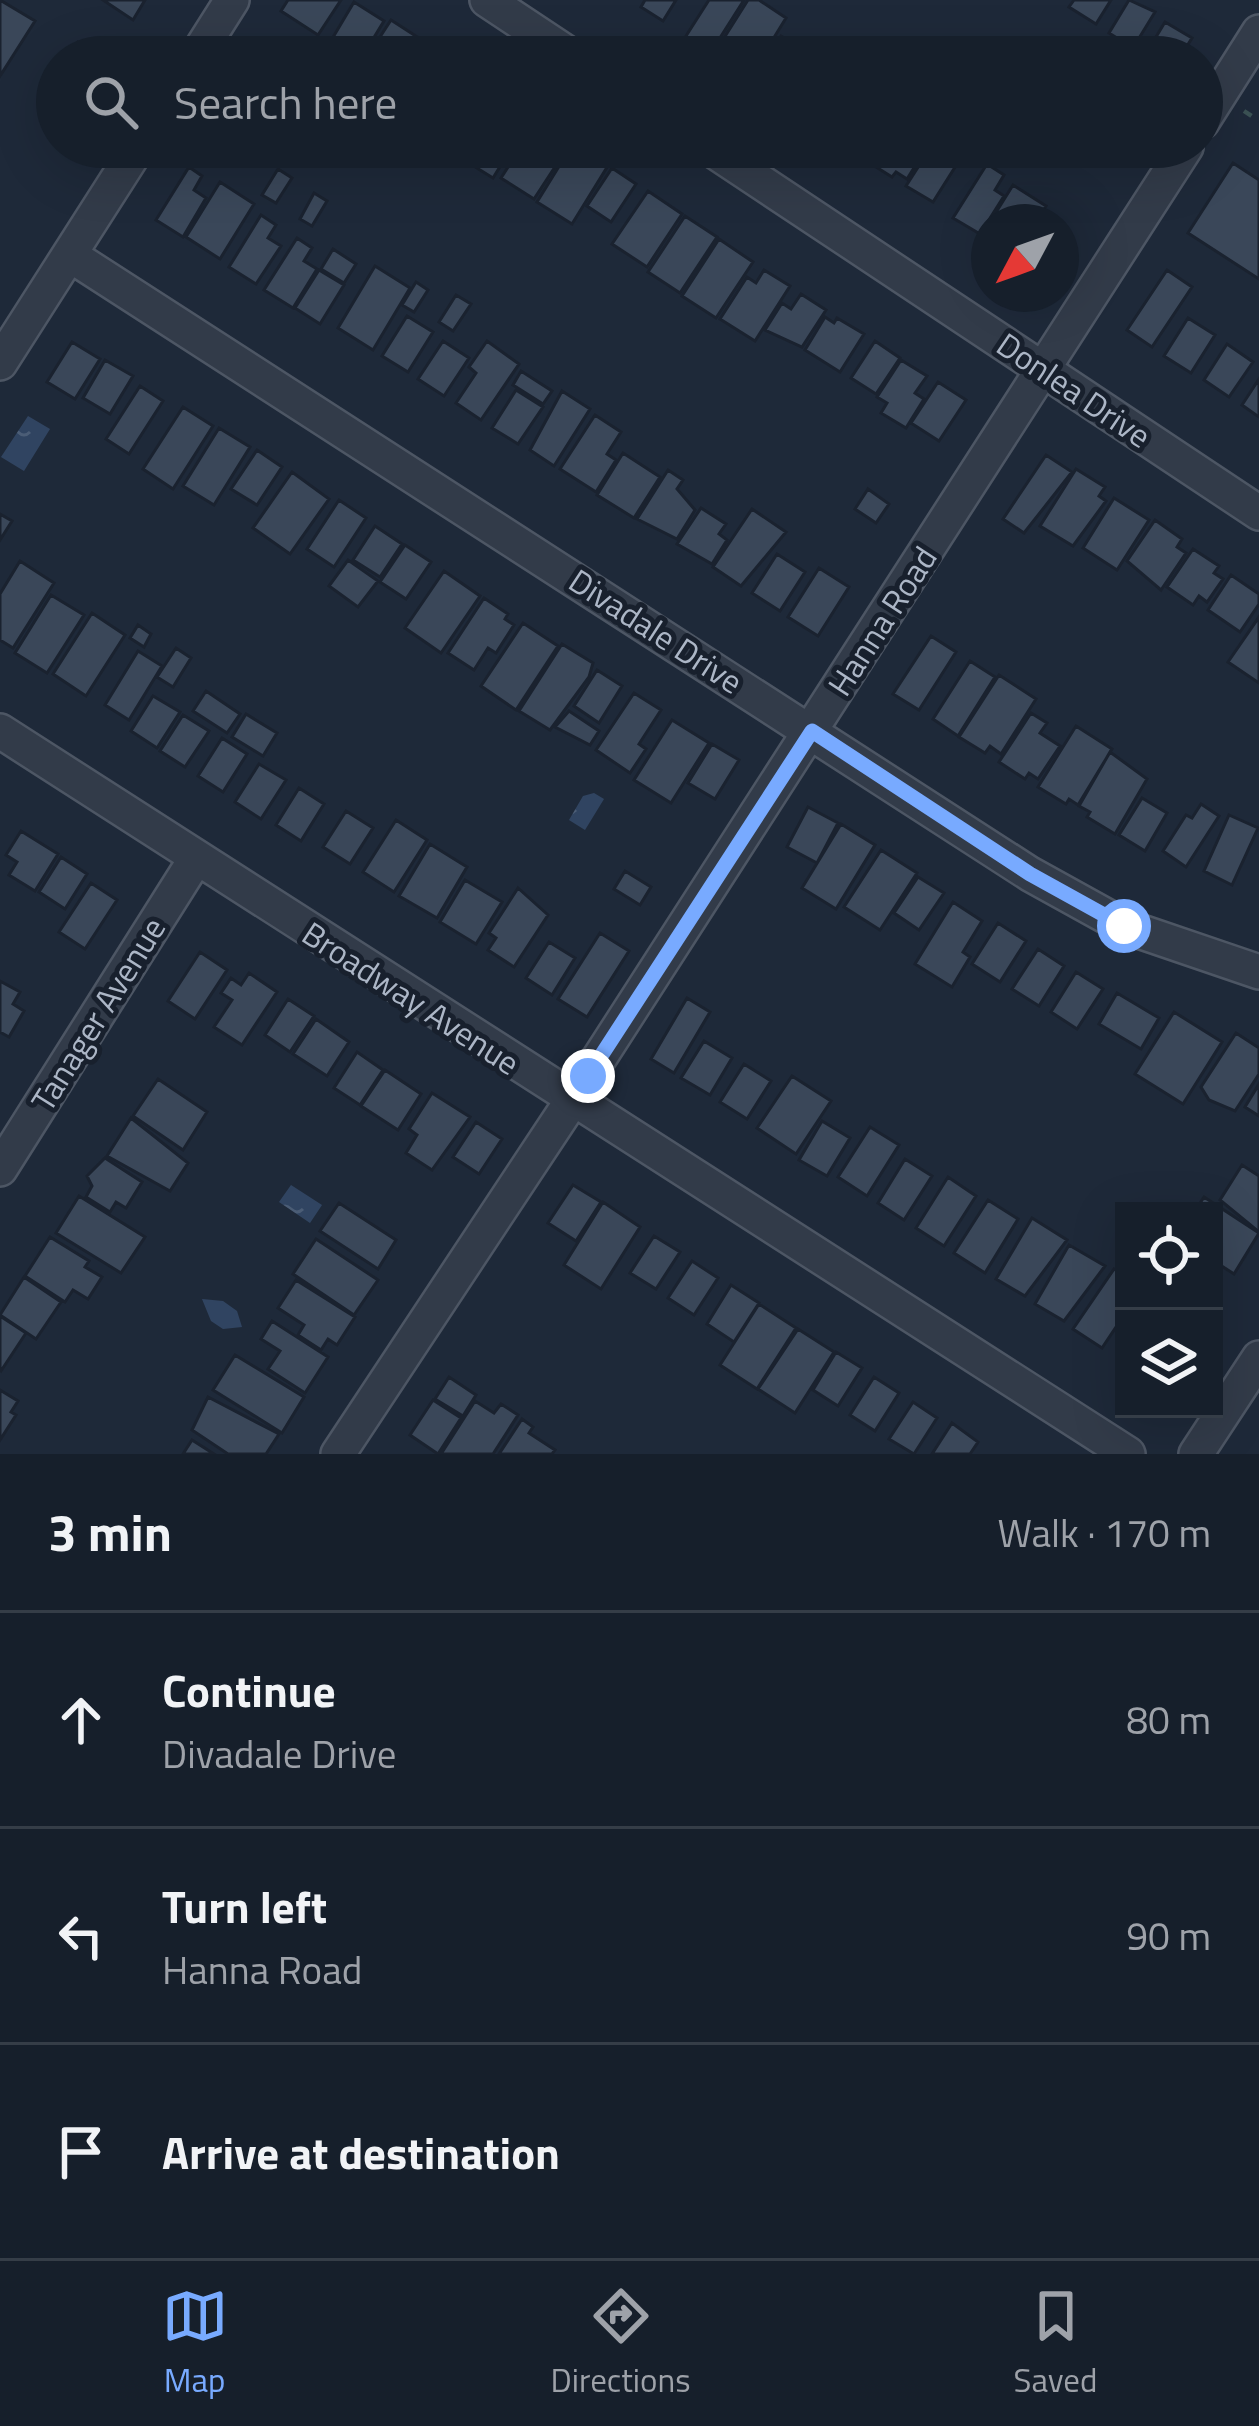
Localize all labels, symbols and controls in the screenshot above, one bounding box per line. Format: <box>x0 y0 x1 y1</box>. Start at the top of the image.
search box <box>36 36 1223 168</box>
text: Search here <box>174 68 397 136</box>
icon: search <box>78 69 144 135</box>
north arrow <box>971 204 1079 312</box>
street label: Donlea Drive <box>987 320 1161 460</box>
street label: Hanna Road <box>815 536 949 706</box>
street label: Divadale Drive <box>559 556 753 706</box>
route start <box>1097 899 1151 953</box>
street label: Tanager Avenue <box>18 907 178 1121</box>
street label: Broadway Avenue <box>292 909 530 1087</box>
route end <box>561 1049 615 1103</box>
map controls <box>1115 1202 1223 1418</box>
button: locate <box>1115 1202 1223 1310</box>
button: layers <box>1115 1310 1223 1418</box>
text: 3 min <box>48 1493 172 1571</box>
text: Walk · 170 m <box>997 1503 1211 1562</box>
text: Continue <box>162 1656 336 1724</box>
icon: ahead <box>48 1687 114 1753</box>
text: 80 m <box>1126 1690 1211 1749</box>
text: Divadale Drive <box>162 1724 396 1783</box>
text: Turn left <box>162 1872 327 1940</box>
icon: left <box>48 1903 114 1969</box>
text: 90 m <box>1126 1906 1211 1965</box>
text: Hanna Road <box>162 1940 362 1999</box>
text: Arrive at destination <box>162 2118 560 2186</box>
icon: arrive <box>48 2119 114 2185</box>
tab: Map <box>162 2283 228 2405</box>
tab: Directions <box>551 2283 691 2405</box>
tab: Saved <box>1014 2283 1097 2405</box>

